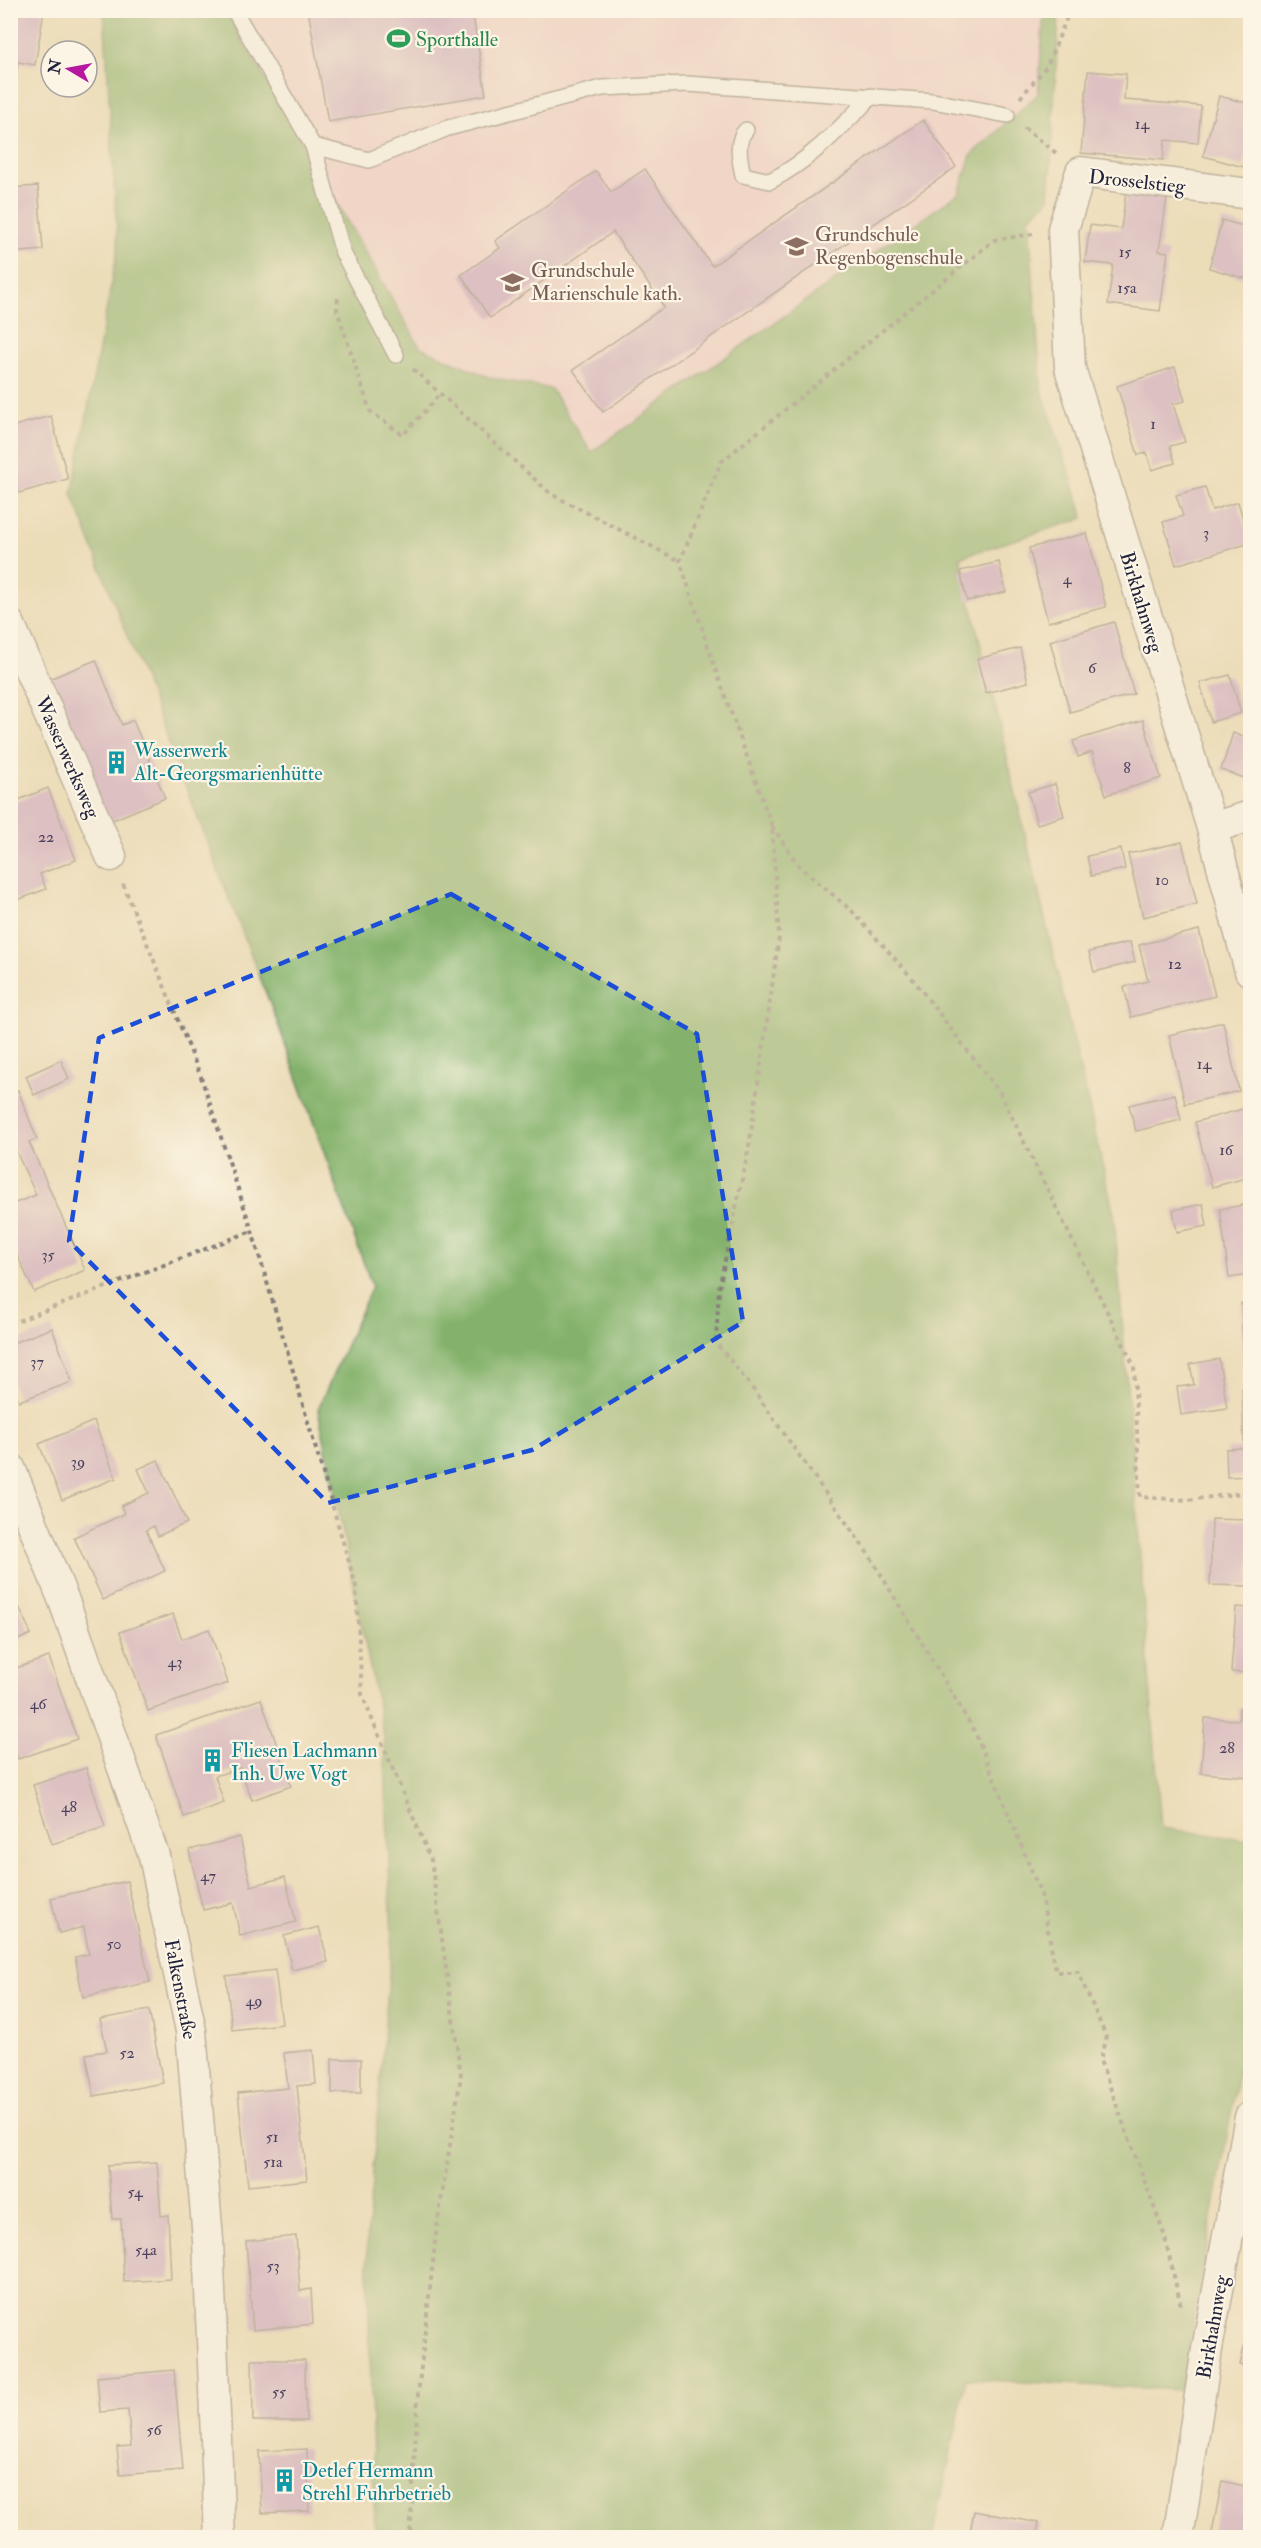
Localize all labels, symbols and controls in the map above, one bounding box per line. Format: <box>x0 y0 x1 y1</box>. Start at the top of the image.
sports icon: Sporthalle <box>385 26 411 52</box>
place label: Sporthalle <box>416 27 498 53</box>
north arrow <box>39 39 99 99</box>
text: N <box>44 57 66 76</box>
house number: 14 <box>1135 114 1151 134</box>
street label: Drosselstieg <box>1087 164 1188 199</box>
place label: Grundschule Regenbogenschule <box>815 222 963 270</box>
school or university icon: Grundschule Regenbogenschule <box>784 233 810 259</box>
house number: 15 <box>1119 242 1131 262</box>
place label: Grundschule Marienschule kath. <box>531 258 682 306</box>
school or university icon: Grundschule Marienschule kath. <box>500 269 526 295</box>
house number: 15a <box>1117 278 1137 298</box>
house number: 1 <box>1150 414 1156 434</box>
house number: 3 <box>1203 523 1209 543</box>
street label: Birkhahnweg <box>1114 548 1169 657</box>
house number: 4 <box>1063 569 1073 589</box>
house number: 6 <box>1088 658 1097 678</box>
street label: Wasserwerksweg <box>29 691 106 823</box>
place label: Wasserwerk Alt-Georgsmarienhütte <box>133 738 323 786</box>
building icon: Wasserwerk Alt-Georgsmarienhütte <box>103 749 129 775</box>
house number: 8 <box>1123 758 1131 778</box>
house number: 22 <box>38 827 54 847</box>
house number: 10 <box>1155 870 1169 890</box>
house number: 12 <box>1168 954 1182 974</box>
house number: 14 <box>1197 1054 1213 1074</box>
house number: 16 <box>1219 1140 1234 1160</box>
house number: 35 <box>41 1245 55 1265</box>
house number: 37 <box>30 1352 44 1372</box>
house number: 39 <box>71 1452 85 1472</box>
house number: 43 <box>168 1652 182 1672</box>
house number: 46 <box>30 1694 47 1714</box>
place label: Fliesen Lachmann Inh. Uwe Vogt <box>231 1738 378 1786</box>
house number: 28 <box>1219 1738 1235 1758</box>
building icon: Fliesen Lachmann Inh. Uwe Vogt <box>200 1748 226 1774</box>
house number: 48 <box>61 1797 78 1817</box>
house number: 47 <box>200 1866 216 1886</box>
house number: 50 <box>106 1934 122 1954</box>
street label: Falkenstraße <box>159 1937 202 2041</box>
house number: 49 <box>246 1991 262 2011</box>
house number: 52 <box>119 2043 135 2063</box>
house number: 51 <box>266 2127 278 2147</box>
house number: 51a <box>263 2152 283 2172</box>
house number: 54 <box>127 2182 144 2202</box>
house number: 54a <box>135 2240 157 2260</box>
house number: 53 <box>266 2256 280 2276</box>
street label: Birkhahnweg <box>1191 2272 1234 2381</box>
house number: 55 <box>272 2382 286 2402</box>
house number: 56 <box>146 2420 162 2440</box>
place label: Detlef Hermann Strehl Fuhrbetrieb <box>302 2458 451 2506</box>
building icon: Detlef Hermann Strehl Fuhrbetrieb <box>271 2468 297 2494</box>

